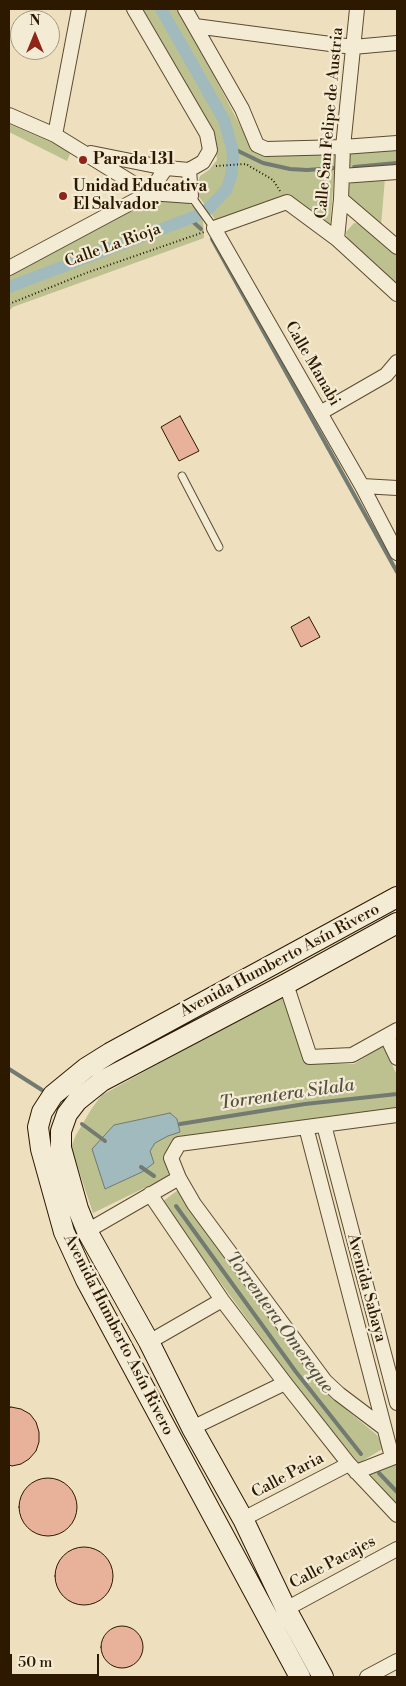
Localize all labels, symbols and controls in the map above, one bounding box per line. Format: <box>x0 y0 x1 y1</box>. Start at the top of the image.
north arrow <box>10 10 60 60</box>
text: N <box>29 12 41 30</box>
street label: Calle San Felipe de Austria <box>312 27 348 219</box>
place label: Parada 131 <box>93 150 175 170</box>
marker: Parada 131 <box>77 154 89 166</box>
place label: Unidad Educativa El Salvador <box>73 177 207 215</box>
marker: Unidad Educativa El Salvador <box>57 190 69 202</box>
street label: Calle La Rioja <box>62 220 164 272</box>
street label: Calle Manabi <box>280 318 344 410</box>
street label: Avenida Humberto Asín Rivero <box>177 900 383 1022</box>
water label: Torrentera Silala <box>218 1075 356 1115</box>
street label: Avenida Humberto Asín Rivero <box>59 1231 177 1439</box>
street label: Avenida Sabaya <box>342 1232 390 1344</box>
water label: Torrentera Omereque <box>221 1248 337 1398</box>
street label: Calle Paria <box>249 1449 327 1503</box>
street label: Calle Pacajes <box>287 1532 379 1594</box>
scale bar <box>12 1644 101 1676</box>
text: 50 m <box>18 1653 52 1672</box>

